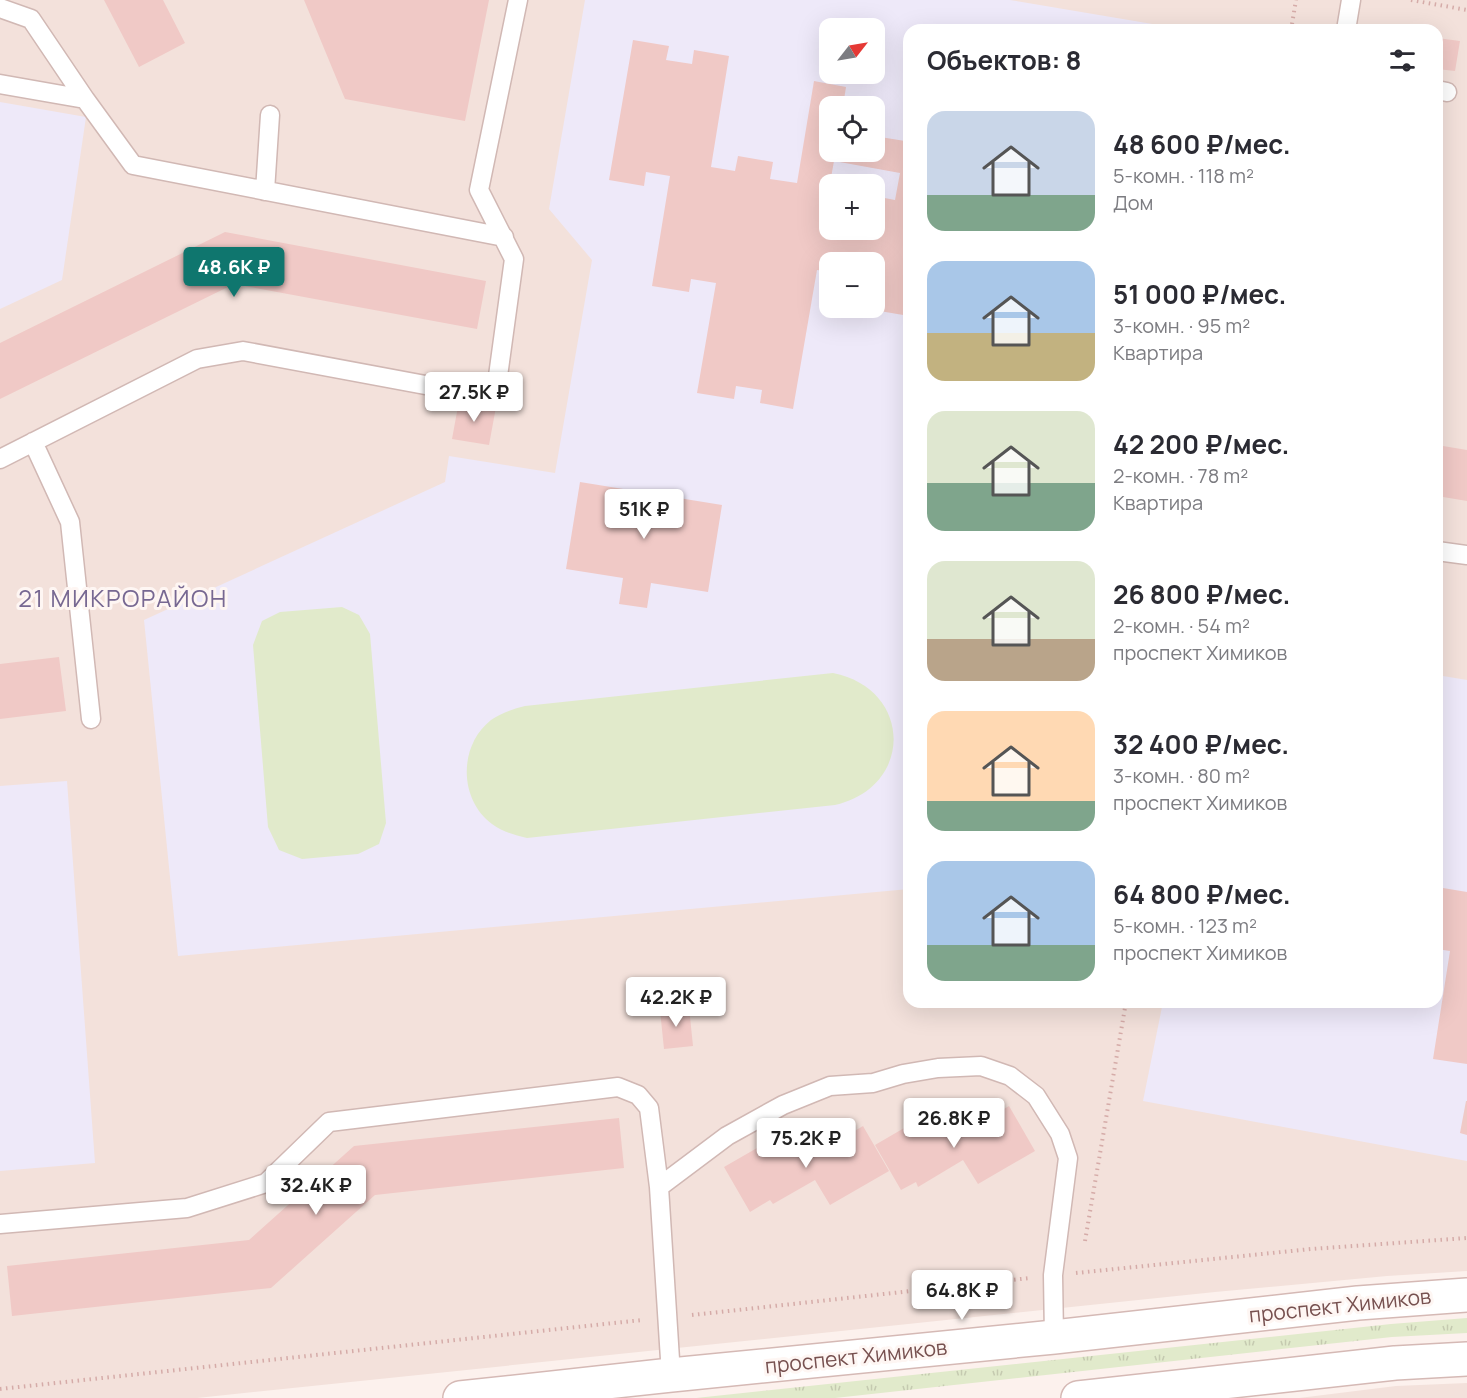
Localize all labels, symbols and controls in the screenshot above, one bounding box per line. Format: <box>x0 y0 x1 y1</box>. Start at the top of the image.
north arrow <box>819 18 885 84</box>
map controls <box>819 18 885 318</box>
text: Объектов: 8 <box>927 42 1081 78</box>
icon: filters <box>1386 44 1419 77</box>
button: locate <box>819 96 885 162</box>
text: 48 600 ₽/мес. <box>1113 126 1291 162</box>
icon: home <box>975 135 1047 207</box>
text: 5-комн. · 118 m² <box>1113 162 1254 189</box>
button: + <box>819 174 885 240</box>
text: Дом <box>1113 189 1153 216</box>
pin: 48.6K ₽ <box>179 247 289 298</box>
button: − <box>819 252 885 318</box>
text: 48.6K ₽ <box>197 253 271 280</box>
text: 51 000 ₽/мес. <box>1113 276 1286 312</box>
icon: home <box>975 285 1047 357</box>
text: 3-комн. · 95 m² <box>1113 312 1250 339</box>
text: Квартира <box>1113 339 1203 366</box>
pin: 27.5K ₽ <box>419 372 529 423</box>
text: 27.5K ₽ <box>439 378 509 405</box>
text: 42 200 ₽/мес. <box>1113 426 1290 462</box>
icon: home <box>975 435 1047 507</box>
text: 2-комн. · 78 m² <box>1113 462 1248 489</box>
pin: 51K ₽ <box>602 489 686 540</box>
text: Квартира <box>1113 489 1203 516</box>
text: 51K ₽ <box>619 495 669 522</box>
text: 26 800 ₽/мес. <box>1113 576 1290 612</box>
district label: 21 МИКРОРАЙОН <box>18 581 228 614</box>
icon: home <box>975 585 1047 657</box>
text: 2-комн. · 54 m² <box>1113 612 1250 639</box>
text: проспект Химиков <box>1113 639 1287 666</box>
text: 32 400 ₽/мес. <box>1113 726 1289 762</box>
icon: home <box>975 735 1047 807</box>
text: 3-комн. · 80 m² <box>1113 762 1250 789</box>
text: проспект Химиков <box>1113 789 1287 816</box>
text: 64 800 ₽/мес. <box>1113 876 1291 912</box>
icon: home <box>975 885 1047 957</box>
text: 5-комн. · 123 m² <box>1113 912 1257 939</box>
text: проспект Химиков <box>1113 939 1287 966</box>
pin: 42.2K ₽ <box>621 977 731 1028</box>
text: 42.2K ₽ <box>640 983 712 1010</box>
pin: 26.8K ₽ <box>899 1098 1009 1149</box>
text: 26.8K ₽ <box>918 1104 990 1131</box>
pin: 75.2K ₽ <box>751 1118 861 1169</box>
text: 75.2K ₽ <box>771 1124 841 1151</box>
pin: 32.4K ₽ <box>261 1165 371 1216</box>
text: 32.4K ₽ <box>280 1171 352 1198</box>
pin: 64.8K ₽ <box>907 1270 1017 1321</box>
text: 64.8K ₽ <box>926 1276 998 1303</box>
street label: проспект Химиков <box>1247 1282 1432 1328</box>
street label: проспект Химиков <box>763 1333 948 1379</box>

